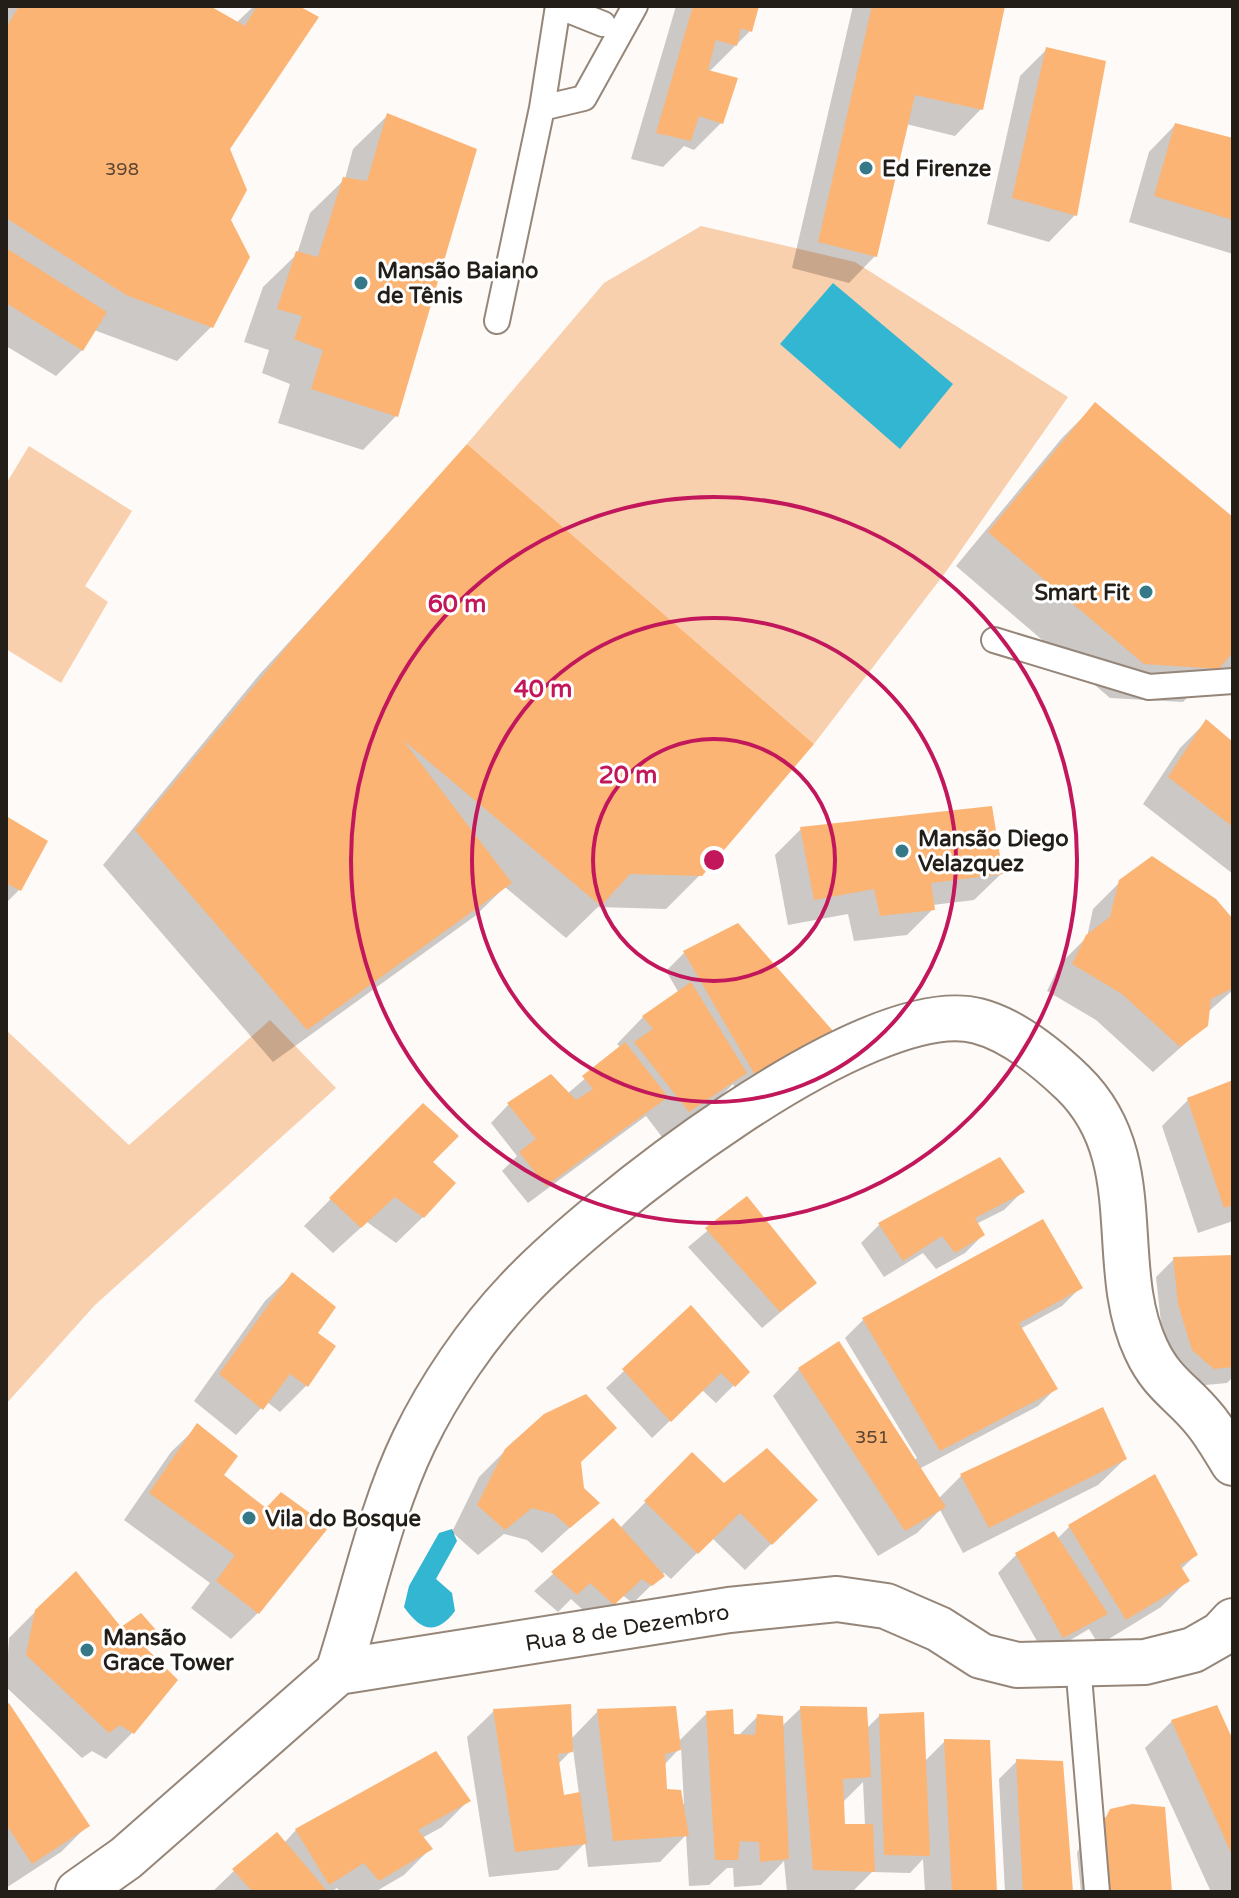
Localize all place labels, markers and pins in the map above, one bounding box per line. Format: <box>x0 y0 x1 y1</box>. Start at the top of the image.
place label: Ed Firenze <box>882 156 991 182</box>
marker: Ed Firenze <box>857 159 875 177</box>
place label: Mansão Baiano de Tênis <box>377 258 538 309</box>
marker: Mansão Baiano de Tênis <box>352 274 370 292</box>
place label: Smart Fit <box>1034 580 1131 606</box>
marker: Smart Fit <box>1137 583 1155 601</box>
place label: Mansão Diego Velazquez <box>918 826 1069 877</box>
marker: Mansão Diego Velazquez <box>893 842 911 860</box>
centre of rings <box>700 846 728 874</box>
place label: Vila do Bosque <box>265 1506 421 1532</box>
marker: Vila do Bosque <box>240 1509 258 1527</box>
place label: Mansão Grace Tower <box>103 1625 234 1676</box>
marker: Mansão Grace Tower <box>78 1641 96 1659</box>

